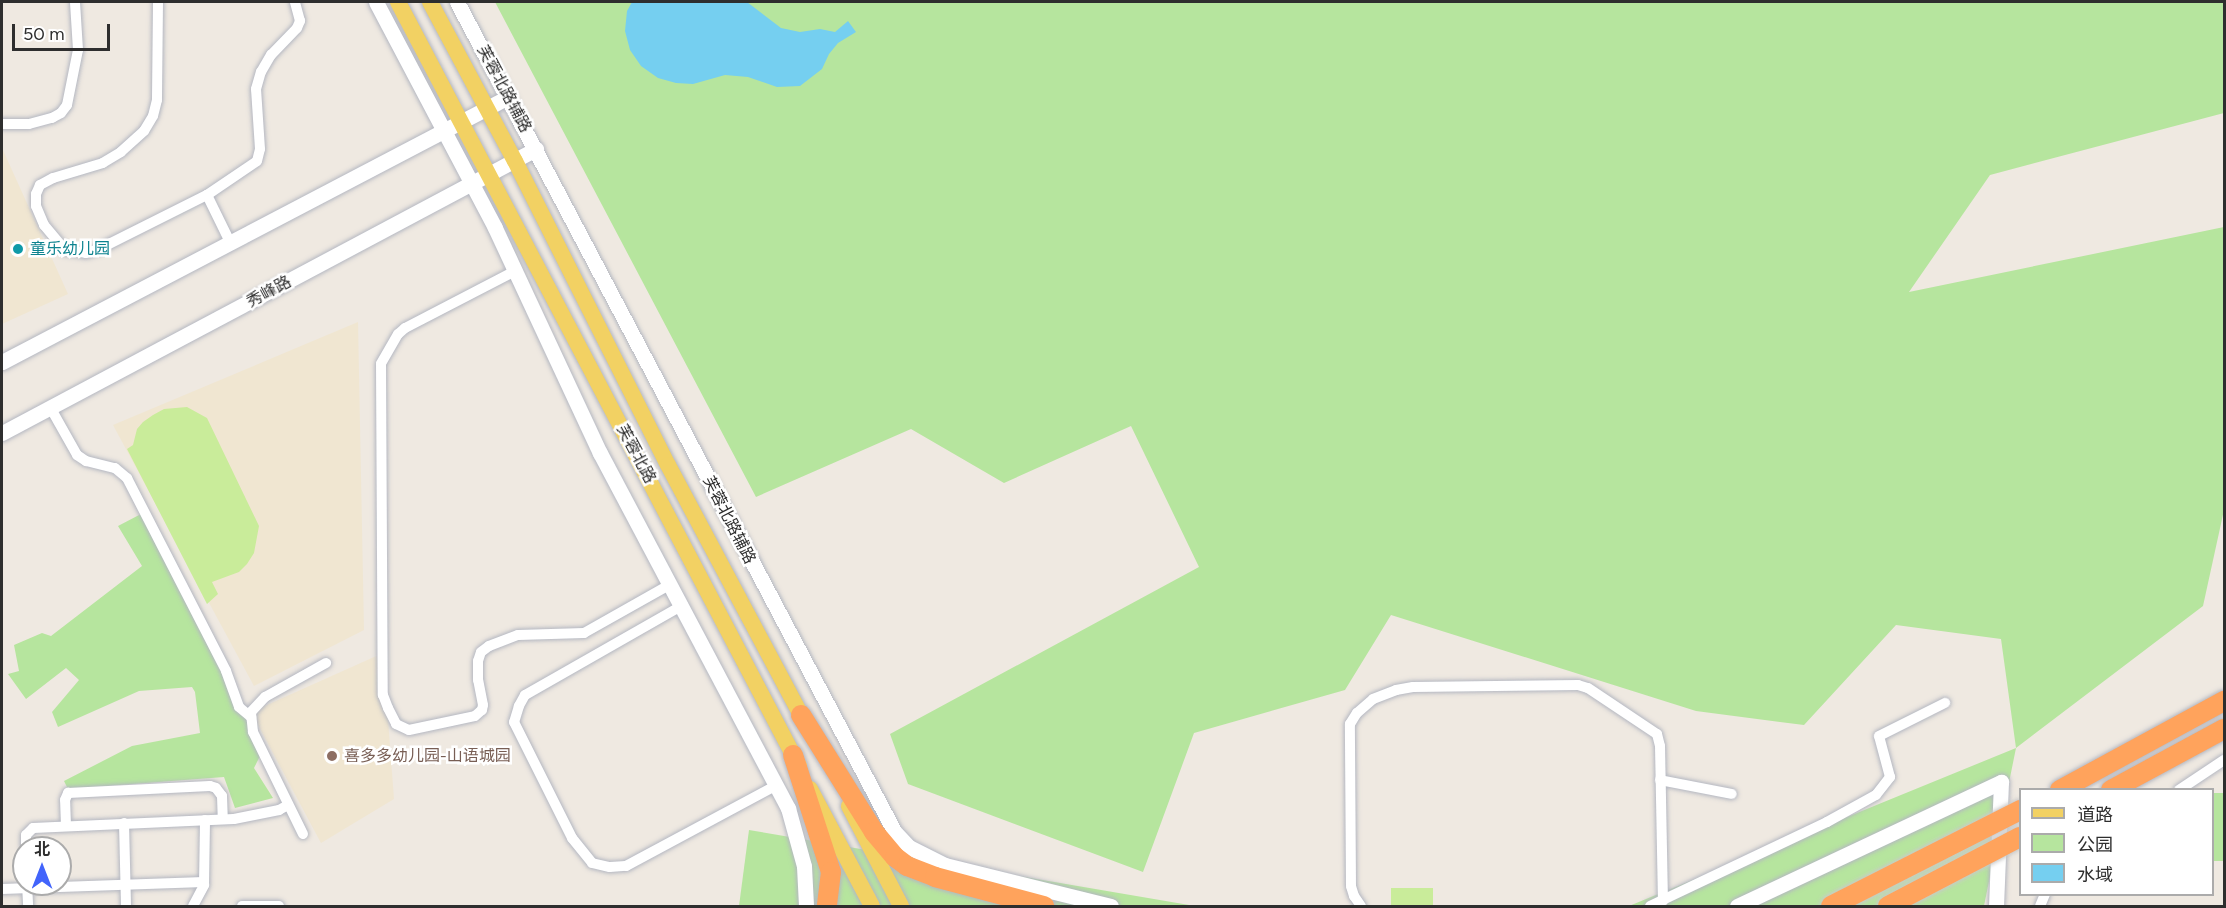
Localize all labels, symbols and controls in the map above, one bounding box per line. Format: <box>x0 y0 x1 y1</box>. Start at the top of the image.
scale bar <box>15 12 112 50</box>
text: 50 m <box>23 23 65 45</box>
street label: 芙蓉北路辅路 <box>473 42 535 136</box>
place label: 童乐幼儿园 <box>30 239 110 259</box>
marker: 童乐幼儿园 <box>11 242 25 256</box>
street label: 秀峰路 <box>243 272 295 312</box>
street label: 芙蓉北路 <box>613 421 659 487</box>
street label: 芙蓉北路辅路 <box>699 473 759 567</box>
place label: 喜多多幼儿园-山语城园 <box>344 746 511 766</box>
marker: 喜多多幼儿园-山语城园 <box>325 749 339 763</box>
legend <box>2019 788 2214 896</box>
text: 道路 <box>2077 804 2113 826</box>
text: 公园 <box>2077 834 2113 856</box>
north arrow <box>12 836 72 896</box>
text: 北 <box>34 840 50 859</box>
text: 水域 <box>2077 864 2113 886</box>

